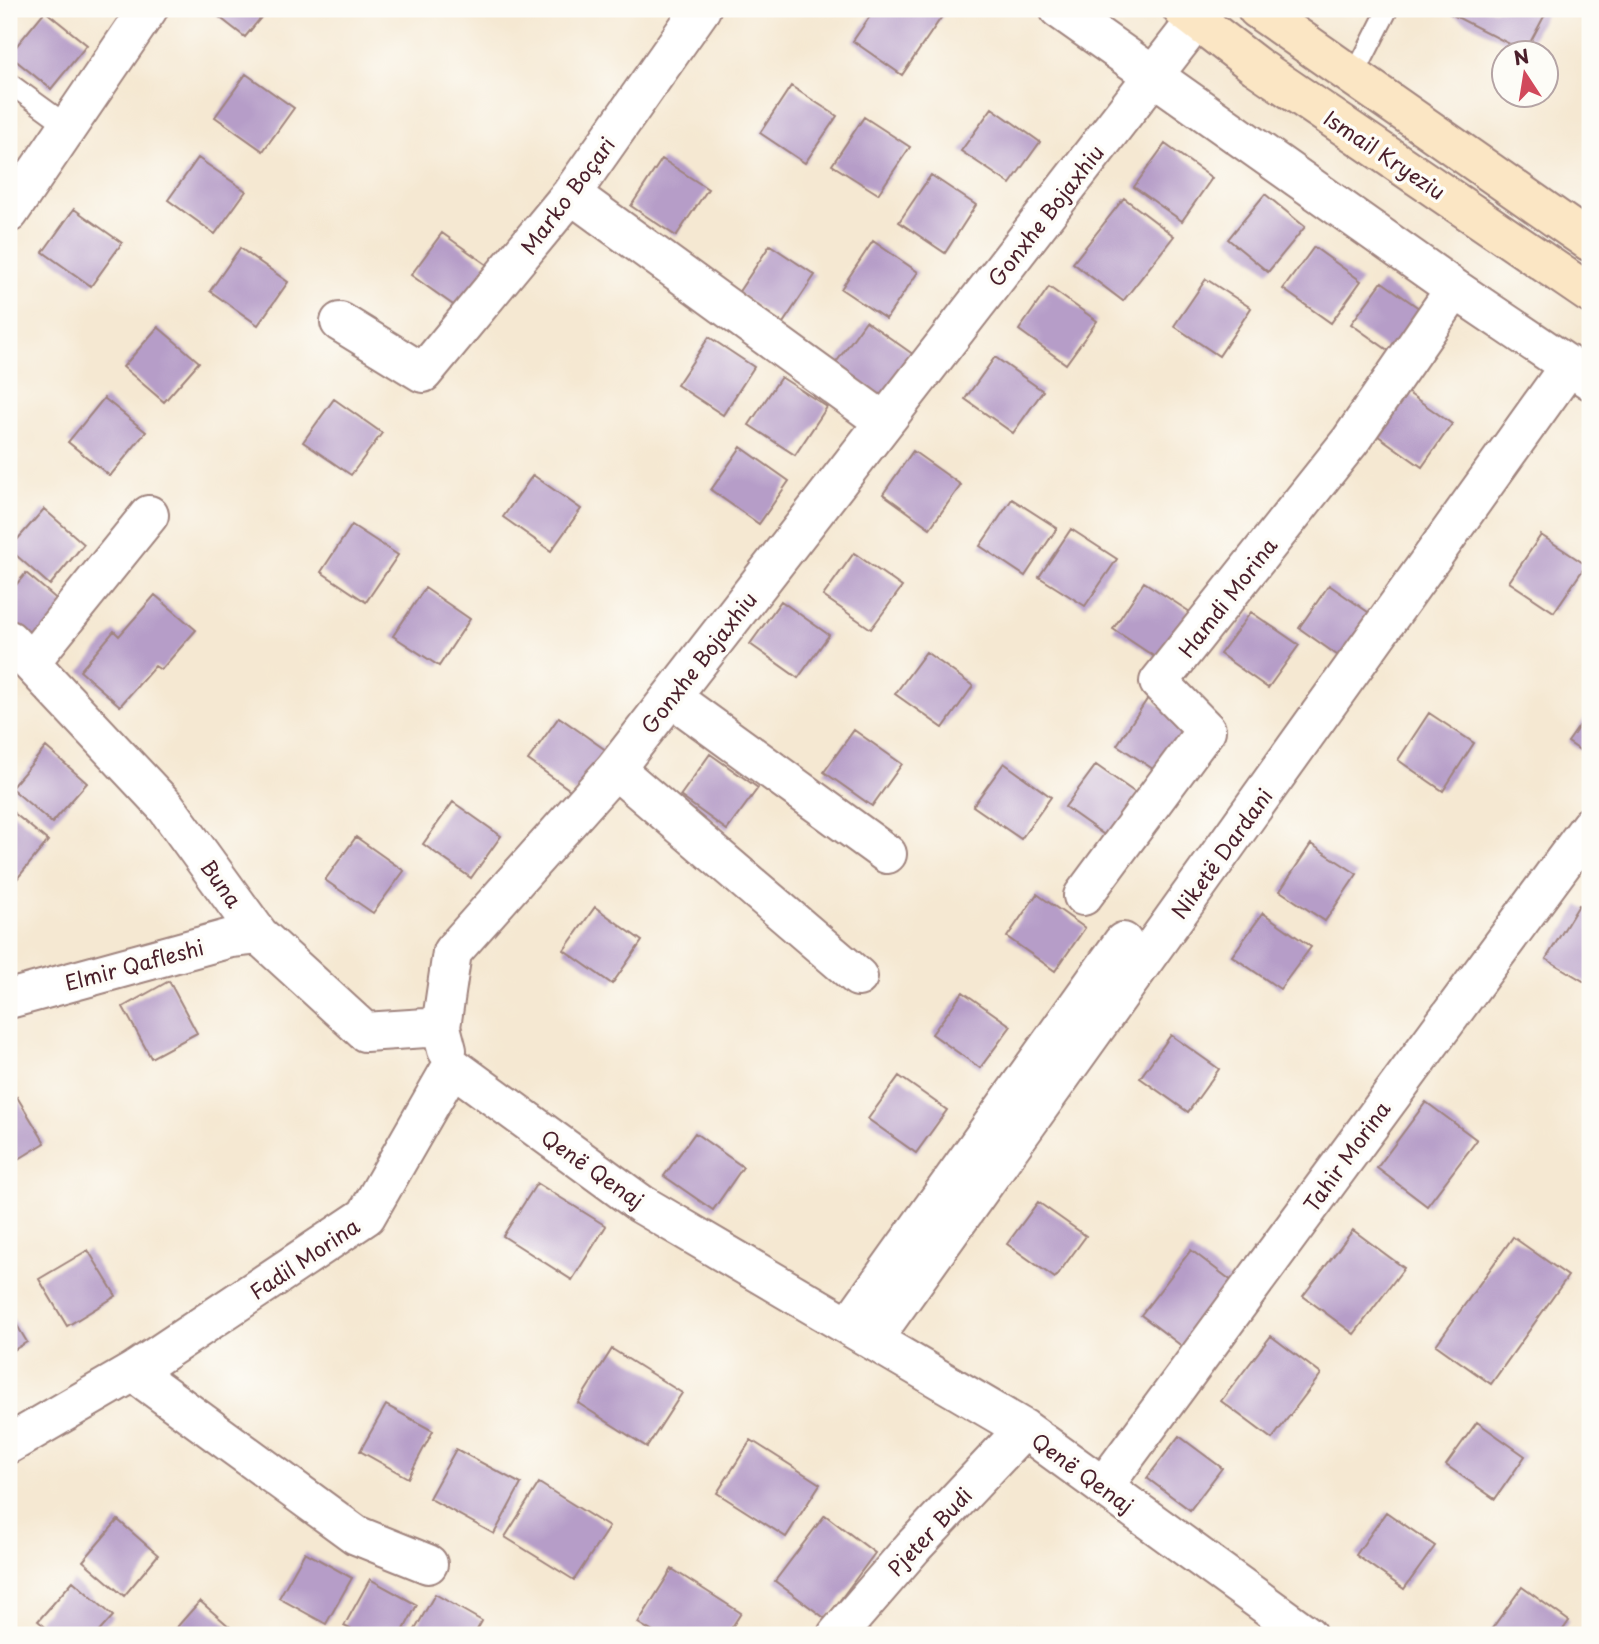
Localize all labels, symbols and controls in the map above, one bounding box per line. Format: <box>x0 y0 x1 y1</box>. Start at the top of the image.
north arrow <box>1490 38 1560 108</box>
text: N <box>1511 41 1532 72</box>
street label: Ismail Kryeziu <box>1318 101 1452 207</box>
street label: Marko Boçari <box>512 129 622 261</box>
street label: Gonxhe Bojaxhiu <box>979 137 1111 293</box>
street label: Hamdi Morina <box>1170 530 1284 664</box>
street label: Gonxhe Bojaxhiu <box>632 584 764 740</box>
street label: Niketë Dardani <box>1163 781 1279 925</box>
street label: Buna <box>194 852 250 914</box>
street label: Elmir Qafleshi <box>61 930 207 998</box>
street label: Tahir Morina <box>1295 1093 1398 1218</box>
street label: Qenë Qenaj <box>535 1121 651 1215</box>
street label: Fadil Morina <box>243 1209 366 1307</box>
street label: Qenë Qenaj <box>1025 1424 1141 1520</box>
street label: Pjeter Budi <box>879 1479 979 1583</box>

